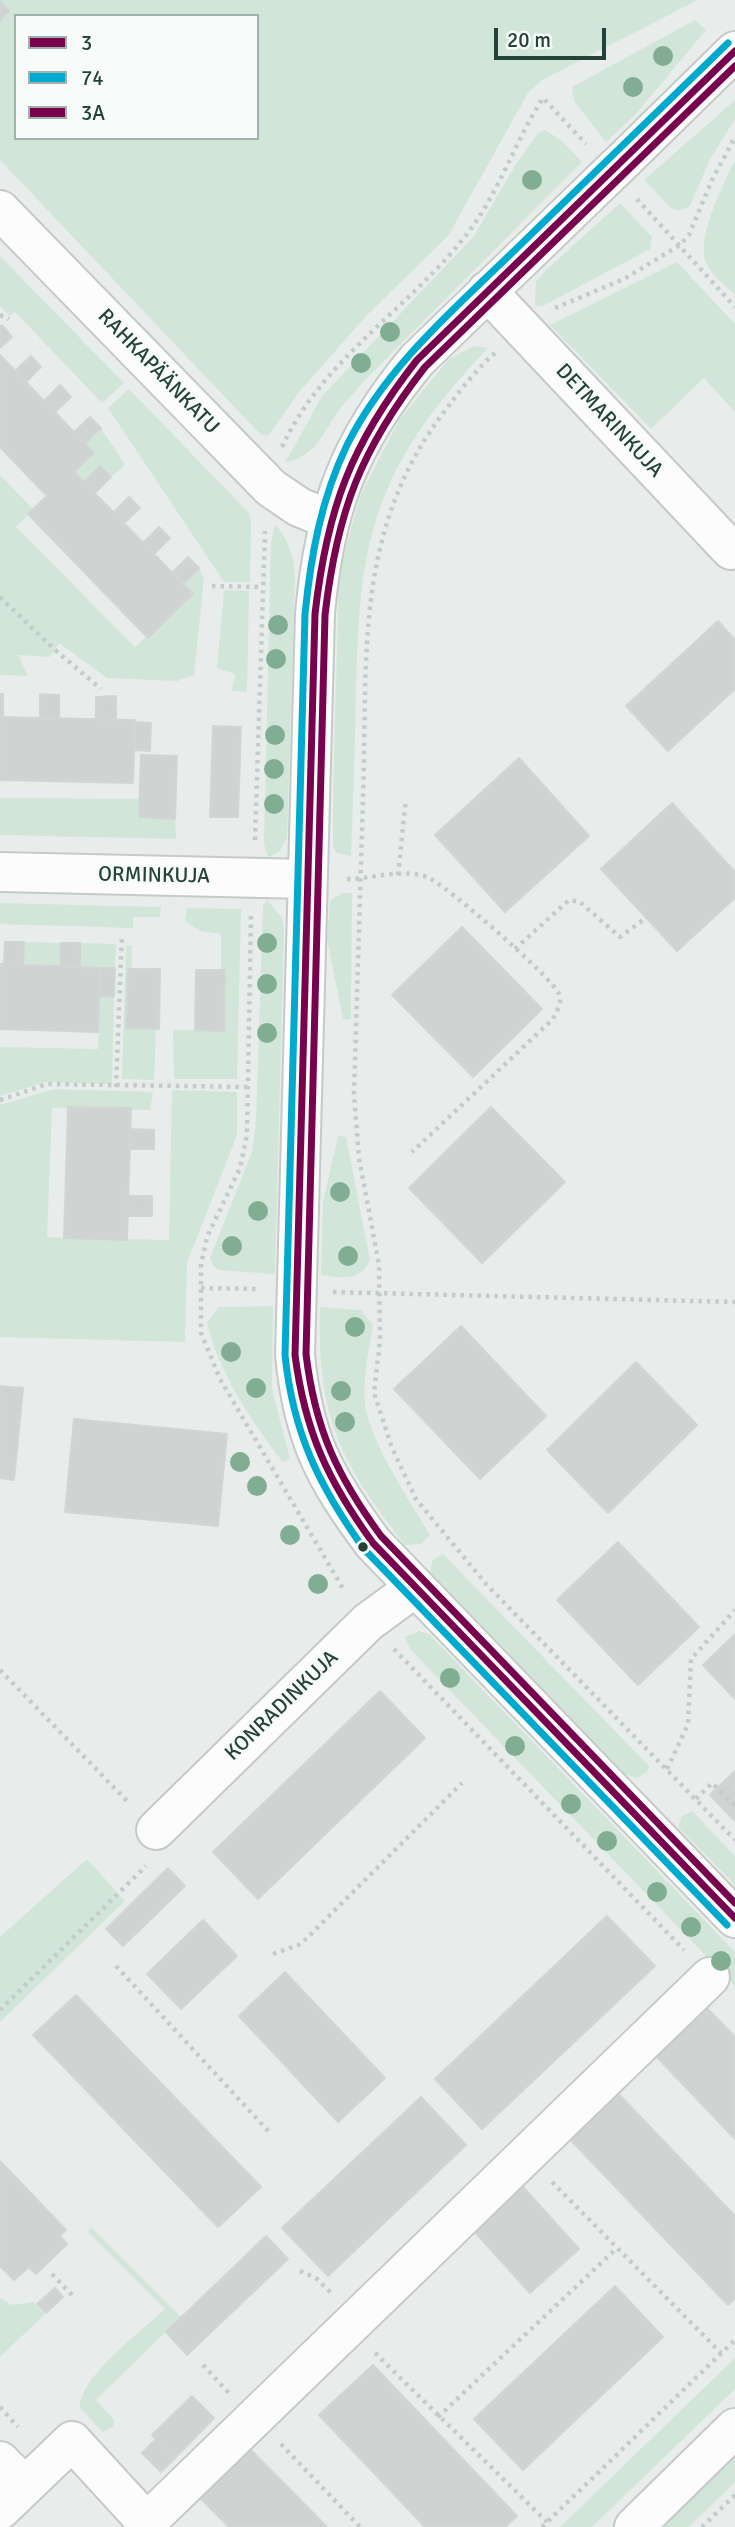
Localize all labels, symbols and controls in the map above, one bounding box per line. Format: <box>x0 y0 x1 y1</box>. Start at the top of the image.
legend <box>14 14 259 140</box>
scale bar <box>497 14 609 58</box>
text: 20 m <box>507 27 551 53</box>
text: 3 <box>81 30 92 56</box>
text: 74 <box>81 65 104 91</box>
text: 3A <box>81 100 105 126</box>
street label: RAHKAPÄÄNKATU <box>92 304 224 440</box>
street label: DETMARINKUJA <box>550 359 668 483</box>
street label: ORMINKUJA <box>98 862 210 890</box>
unlabelled marker <box>356 1540 370 1554</box>
street label: KONRADINKUJA <box>220 1646 344 1766</box>

